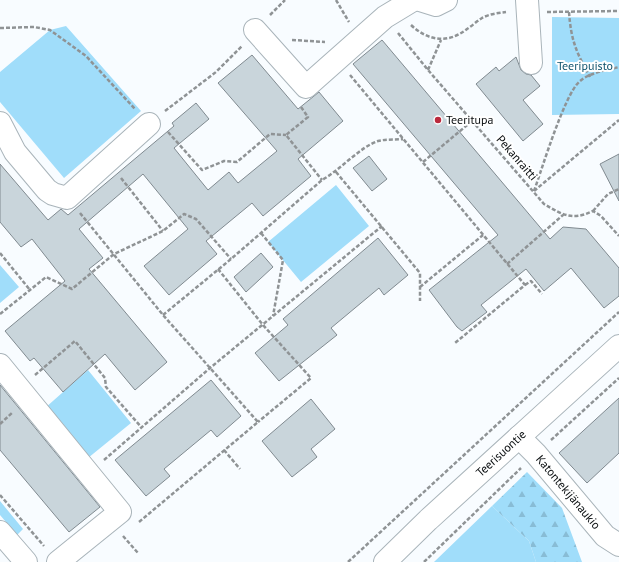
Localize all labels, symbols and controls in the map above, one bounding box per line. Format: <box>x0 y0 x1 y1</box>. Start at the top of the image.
park label: Teeripuisto <box>557 58 613 73</box>
place label: Teeritupa <box>446 112 494 127</box>
marker: Teeritupa <box>433 115 443 125</box>
street label: Pekanraitti <box>494 132 541 183</box>
street label: Teerisuontie <box>473 426 529 480</box>
street label: Katontekijänaukio <box>533 452 604 532</box>

